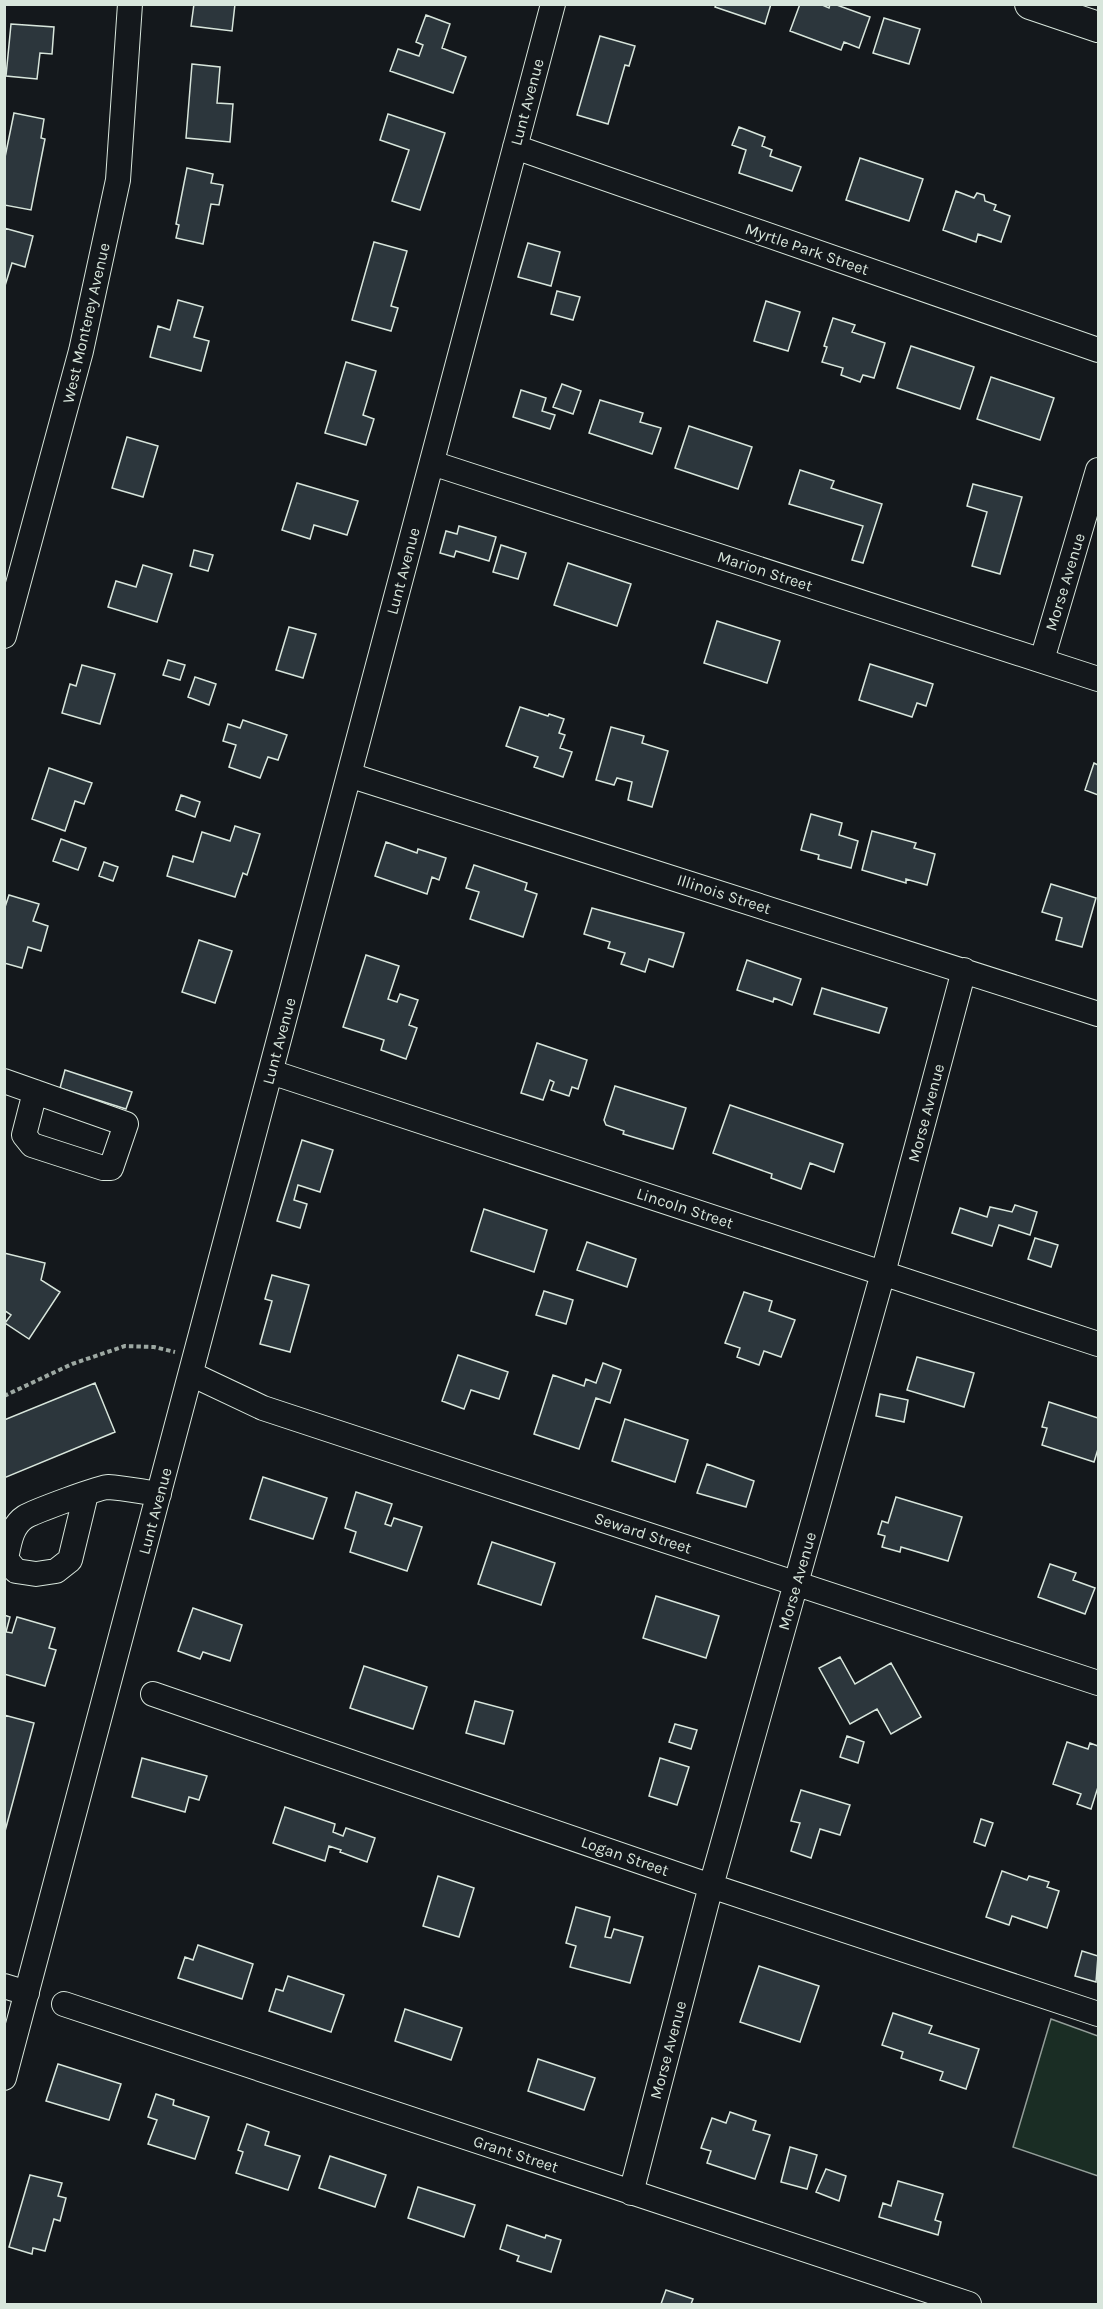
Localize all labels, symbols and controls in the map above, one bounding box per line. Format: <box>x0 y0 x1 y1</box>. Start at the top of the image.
street label: Lunt Avenue <box>506 56 548 148</box>
street label: Myrtle Park Street <box>743 219 871 279</box>
street label: West Monterey Avenue <box>58 241 114 405</box>
street label: Lunt Avenue <box>382 525 424 617</box>
street label: Morse Avenue <box>1041 531 1089 633</box>
street label: Marion Street <box>715 547 815 595</box>
street label: Illinois Street <box>675 870 773 918</box>
street label: Lunt Avenue <box>258 995 300 1087</box>
street label: Morse Avenue <box>904 1062 948 1164</box>
street label: Lincoln Street <box>634 1183 736 1233</box>
street label: Lunt Avenue <box>134 1465 176 1557</box>
street label: Seward Street <box>592 1508 694 1558</box>
street label: Morse Avenue <box>774 1530 820 1632</box>
street label: Logan Street <box>579 1832 671 1880</box>
street label: Morse Avenue <box>646 1999 690 2101</box>
street label: Grant Street <box>471 2131 561 2177</box>

